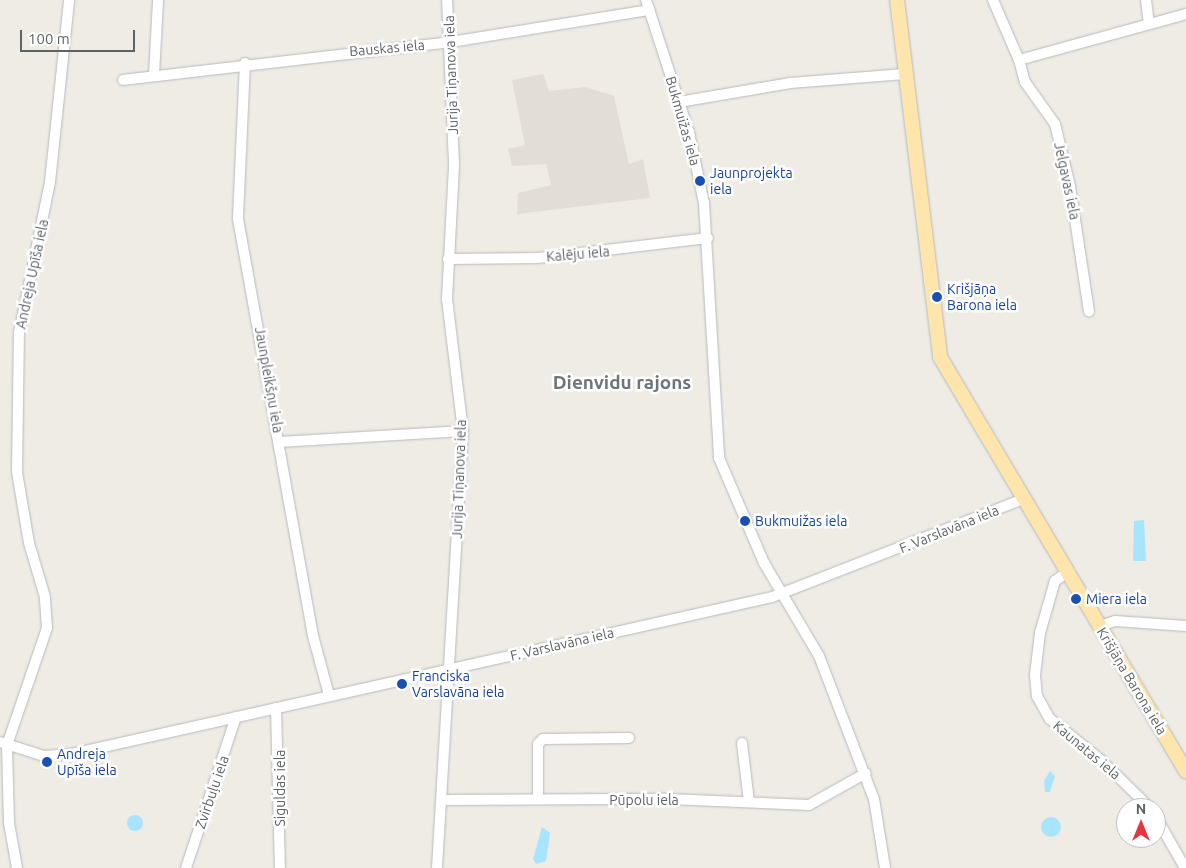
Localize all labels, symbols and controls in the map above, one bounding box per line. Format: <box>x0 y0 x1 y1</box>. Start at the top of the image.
street label: Jurija Tiņanova iela <box>441 15 461 135</box>
scale bar <box>22 20 138 52</box>
text: 100 m <box>28 30 70 47</box>
street label: Bauskas iela <box>349 36 425 60</box>
street label: Bukmuižas iela <box>662 74 704 168</box>
street label: Jelgavas iela <box>1051 141 1083 221</box>
place label: Jaunprojekta iela <box>710 165 793 198</box>
marker: Jaunprojekta iela <box>694 175 706 187</box>
street label: Andreja Upīša iela <box>12 218 52 330</box>
street label: Kalēju iela <box>546 243 610 265</box>
place label: Krišjāņa Barona iela <box>947 281 1017 314</box>
marker: Krišjāņa Barona iela <box>931 291 943 303</box>
street label: Jaunpleikšņu iela <box>251 326 287 434</box>
district label: Dienvidu rajons <box>553 372 691 394</box>
street label: Jurija Tiņanova iela <box>449 419 469 539</box>
street label: F. Varslavāna iela <box>897 501 1001 557</box>
place label: Bukmuižas iela <box>755 513 847 529</box>
marker: Bukmuižas iela <box>739 515 751 527</box>
place label: Miera iela <box>1086 591 1147 607</box>
marker: Miera iela <box>1070 593 1082 605</box>
street label: F. Varslavāna iela <box>509 624 615 664</box>
street label: Krišjāņa Barona iela <box>1093 624 1171 738</box>
place label: Franciska Varslavāna iela <box>412 668 505 700</box>
marker: Franciska Varslavāna iela <box>396 678 408 690</box>
street label: Kaunatas iela <box>1050 717 1124 783</box>
place label: Andreja Upīša iela <box>57 746 117 779</box>
street label: Siguldas iela <box>272 749 288 827</box>
street label: Zvirbuļu iela <box>192 753 232 831</box>
marker: Andreja Upīša iela <box>41 756 53 768</box>
street label: Pūpolu iela <box>609 792 679 808</box>
north arrow <box>1116 798 1166 848</box>
text: N <box>1136 801 1146 817</box>

